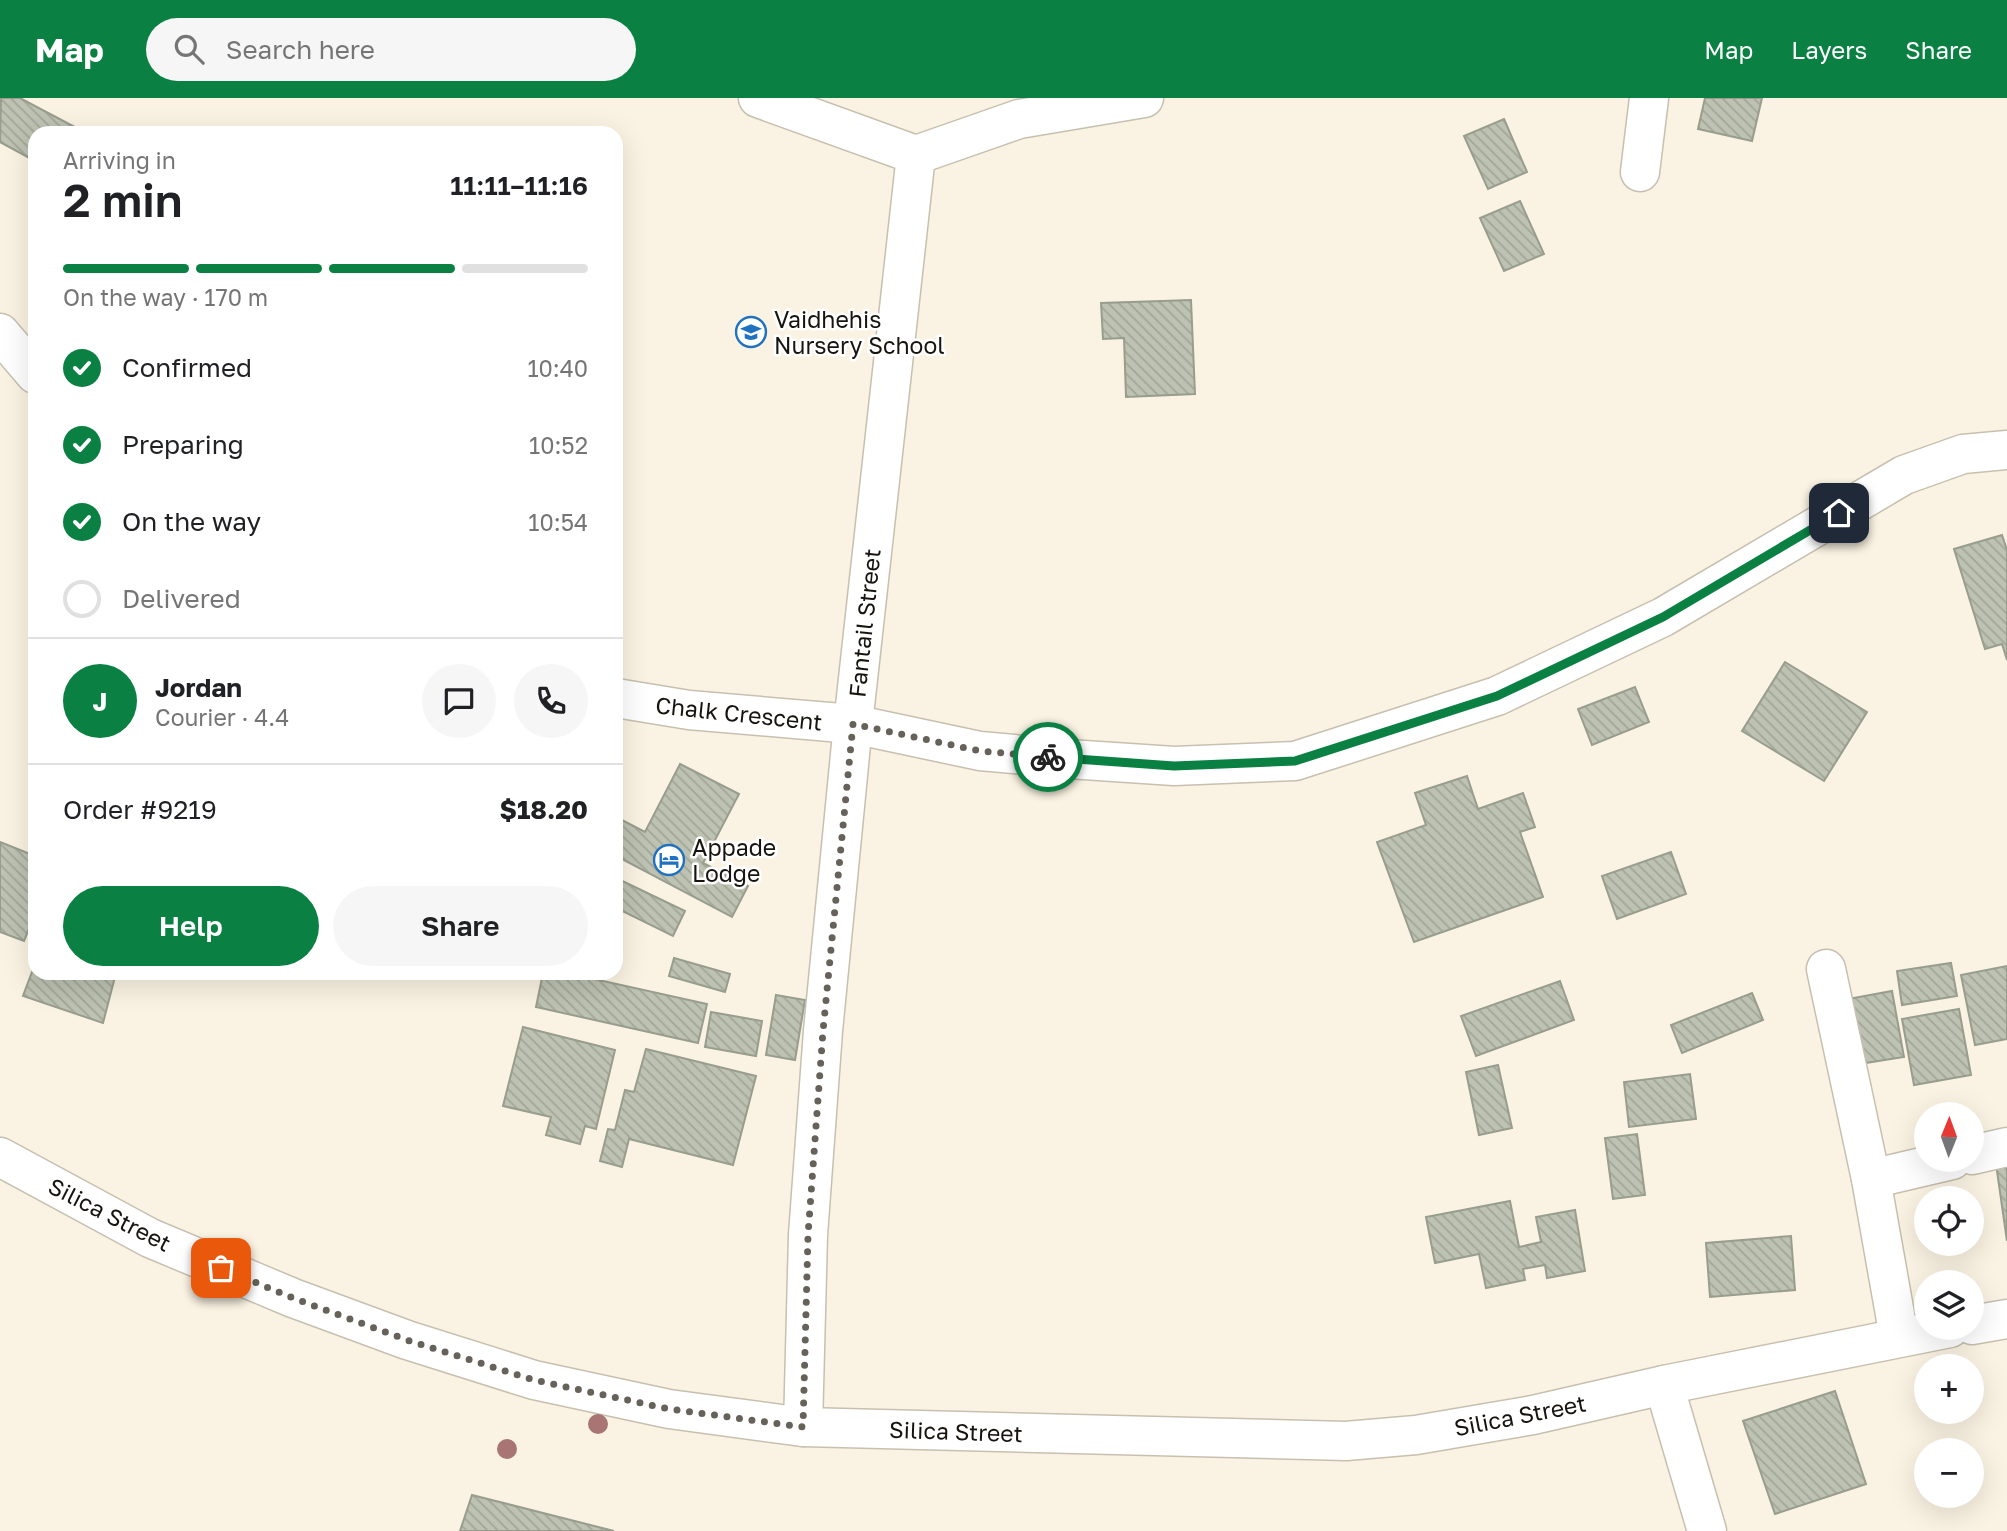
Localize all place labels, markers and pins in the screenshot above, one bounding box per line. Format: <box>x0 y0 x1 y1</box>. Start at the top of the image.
place label: Vaidhehis Nursery School <box>774 305 945 359</box>
school or university icon: Vaidhehis Nursery School <box>734 315 768 349</box>
pin <box>1809 483 1869 543</box>
place label: Appade Lodge <box>692 833 776 887</box>
hotel icon: Appade Lodge <box>652 843 686 877</box>
pin <box>191 1238 251 1298</box>

